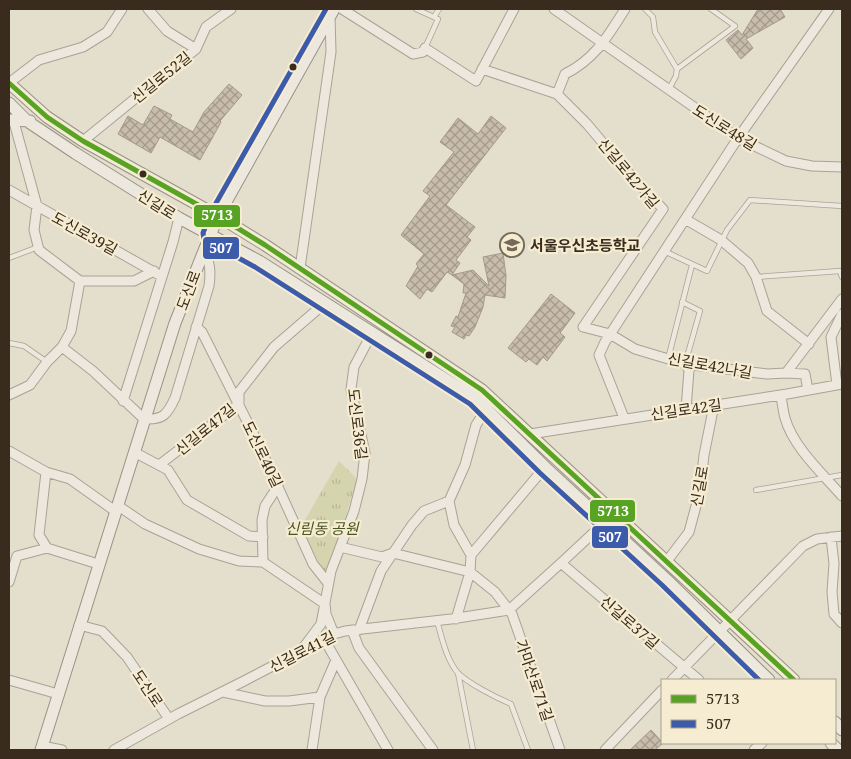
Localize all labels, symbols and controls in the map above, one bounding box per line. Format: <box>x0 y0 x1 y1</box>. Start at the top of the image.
street label: 신길로52길 <box>127 47 195 107</box>
unlabelled marker <box>288 62 298 72</box>
street label: 도신로48길 <box>689 99 761 155</box>
street label: 신길로42가길 <box>594 134 664 212</box>
unlabelled marker <box>138 169 148 179</box>
street label: 신길로 <box>134 185 180 223</box>
line badge: 5713 <box>193 204 241 228</box>
text: 5713 <box>201 205 233 224</box>
street label: 도신로39길 <box>49 207 121 259</box>
school or university icon: 서울우신초등학교 <box>499 232 525 258</box>
place label: 서울우신초등학교 <box>530 235 641 255</box>
line badge: 507 <box>202 236 240 260</box>
text: 507 <box>209 238 233 257</box>
street label: 도신로 <box>171 267 205 313</box>
street label: 신길로42나길 <box>666 348 754 382</box>
unlabelled marker <box>424 350 434 360</box>
street label: 도신로36길 <box>344 387 372 461</box>
street label: 신길로42길 <box>649 394 723 424</box>
street label: 신길로47길 <box>171 399 239 459</box>
street label: 도신로40길 <box>238 417 288 491</box>
street label: 신길로 <box>686 464 712 508</box>
line badge: 5713 <box>589 499 636 523</box>
text: 5713 <box>597 501 629 520</box>
park label: 신림동 공원 <box>286 518 360 538</box>
line badge: 507 <box>591 525 629 549</box>
text: 507 <box>598 527 622 546</box>
street label: 신길로37길 <box>596 591 664 653</box>
street label: 신길로41길 <box>265 626 339 676</box>
street label: 가마산로71길 <box>512 636 558 724</box>
street label: 도신로 <box>128 665 168 711</box>
legend <box>661 679 836 744</box>
text: 5713 <box>706 688 740 708</box>
text: 507 <box>706 713 731 733</box>

